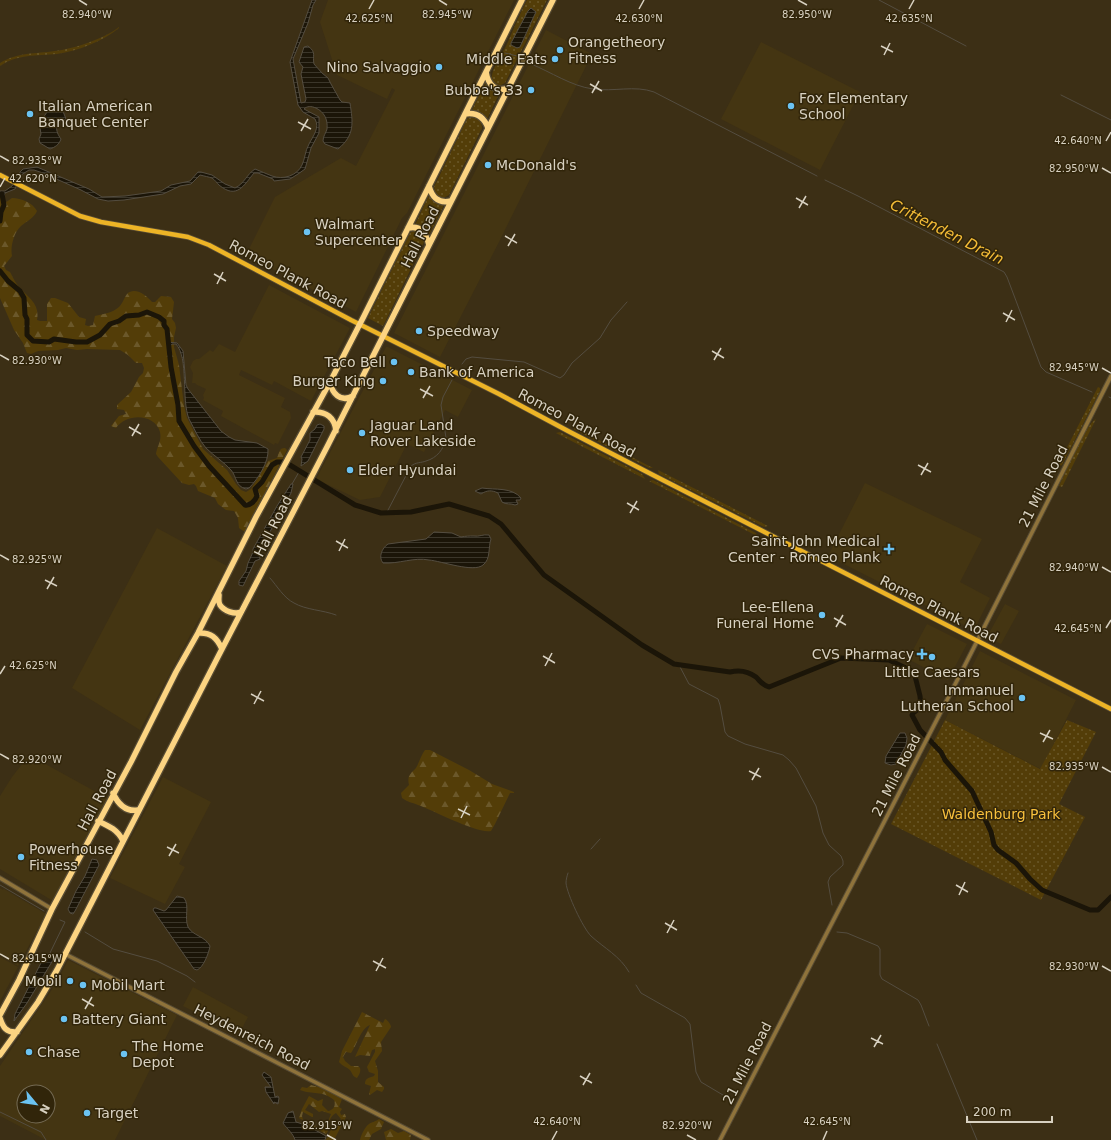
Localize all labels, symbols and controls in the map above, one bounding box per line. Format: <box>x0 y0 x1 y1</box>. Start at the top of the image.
text: 82.940°W <box>62 9 112 20</box>
text: 82.945°W <box>422 9 472 20</box>
text: 82.950°W <box>782 9 832 20</box>
text: 42.625°N <box>345 13 393 24</box>
text: 42.630°N <box>615 13 663 24</box>
text: 42.635°N <box>885 13 933 24</box>
place label: Orangetheory Fitness <box>568 34 665 66</box>
marker: Orangetheory Fitness <box>555 45 565 55</box>
place label: Middle Eats <box>466 51 547 67</box>
marker: Middle Eats <box>550 54 560 64</box>
place label: Nino Salvaggio <box>326 59 431 75</box>
marker: Nino Salvaggio <box>434 62 444 72</box>
place label: Bubba's 33 <box>445 82 523 98</box>
marker: Bubba's 33 <box>526 85 536 95</box>
place label: Fox Elementary School <box>799 90 908 122</box>
place label: Italian American Banquet Center <box>38 98 153 130</box>
marker: Fox Elementary School <box>786 101 796 111</box>
marker: Italian American Banquet Center <box>25 109 35 119</box>
text: 42.640°N <box>1054 135 1102 146</box>
text: 82.935°W <box>12 155 62 166</box>
place label: McDonald's <box>496 157 577 173</box>
marker: McDonald's <box>483 160 493 170</box>
text: 82.950°W <box>1049 163 1099 174</box>
text: 42.620°N <box>9 173 57 184</box>
water label: Crittenden Drain <box>887 196 1007 268</box>
street label: Hall Road <box>398 204 442 270</box>
place label: Walmart Supercenter <box>315 216 401 248</box>
marker: Walmart Supercenter <box>302 227 312 237</box>
street label: Romeo Plank Road <box>227 236 349 312</box>
place label: Speedway <box>427 323 499 339</box>
marker: Speedway <box>414 326 424 336</box>
place label: Taco Bell <box>323 354 386 370</box>
text: 82.930°W <box>12 355 62 366</box>
marker: Taco Bell <box>389 357 399 367</box>
text: 82.945°W <box>1049 362 1099 373</box>
place label: Bank of America <box>419 364 534 380</box>
marker: Bank of America <box>406 367 416 377</box>
place label: Burger King <box>292 373 375 389</box>
marker: Burger King <box>378 376 388 386</box>
street label: Romeo Plank Road <box>516 385 638 461</box>
place label: Jaguar Land Rover Lakeside <box>369 417 476 449</box>
marker: Jaguar Land Rover Lakeside <box>357 428 367 438</box>
street label: 21 Mile Road <box>1015 442 1071 530</box>
place label: Elder Hyundai <box>358 462 456 478</box>
marker: Elder Hyundai <box>345 465 355 475</box>
street label: Hall Road <box>251 493 295 559</box>
place label: Saint John Medical Center - Romeo Plank <box>728 533 881 565</box>
marker: Saint John Medical Center - Romeo Plank <box>883 543 895 555</box>
text: 82.925°W <box>12 554 62 565</box>
text: 82.940°W <box>1049 562 1099 573</box>
street label: Romeo Plank Road <box>877 572 1001 646</box>
place label: Lee-Ellena Funeral Home <box>716 599 814 631</box>
marker: Lee-Ellena Funeral Home <box>817 610 827 620</box>
text: 42.645°N <box>1054 623 1102 634</box>
place label: CVS Pharmacy <box>812 646 914 662</box>
marker: CVS Pharmacy <box>917 649 927 659</box>
marker: Little Caesars <box>927 652 937 662</box>
text: 42.625°N <box>9 660 57 671</box>
place label: Little Caesars <box>884 664 980 680</box>
place label: Immanuel Lutheran School <box>900 682 1014 714</box>
marker: Immanuel Lutheran School <box>1017 693 1027 703</box>
street label: 21 Mile Road <box>868 731 924 819</box>
text: 82.920°W <box>12 754 62 765</box>
text: 82.935°W <box>1049 761 1099 772</box>
street label: Hall Road <box>74 767 120 833</box>
park label: Waldenburg Park <box>942 806 1061 822</box>
place label: Powerhouse Fitness <box>29 841 113 873</box>
marker: Powerhouse Fitness <box>16 852 26 862</box>
text: 82.915°W <box>12 953 62 964</box>
text: 82.930°W <box>1049 961 1099 972</box>
place label: Mobil <box>25 973 62 989</box>
marker: Mobil <box>65 976 75 986</box>
place label: Mobil Mart <box>91 977 165 993</box>
marker: Mobil Mart <box>78 980 88 990</box>
street label: Heydenreich Road <box>191 1001 313 1073</box>
place label: Battery Giant <box>72 1011 166 1027</box>
marker: Battery Giant <box>59 1014 69 1024</box>
street label: 21 Mile Road <box>719 1019 775 1107</box>
place label: The Home Depot <box>131 1038 204 1070</box>
place label: Chase <box>37 1044 80 1060</box>
marker: Chase <box>24 1047 34 1057</box>
marker: The Home Depot <box>119 1049 129 1059</box>
north arrow <box>16 1084 56 1124</box>
scale bar <box>967 1098 1052 1124</box>
text: N <box>36 1101 52 1116</box>
place label: Target <box>94 1105 139 1121</box>
text: 200 m <box>973 1105 1011 1119</box>
marker: Target <box>82 1108 92 1118</box>
text: 42.640°N <box>533 1116 581 1127</box>
text: 42.645°N <box>803 1116 851 1127</box>
text: 82.915°W <box>302 1120 352 1131</box>
text: 82.920°W <box>662 1120 712 1131</box>

